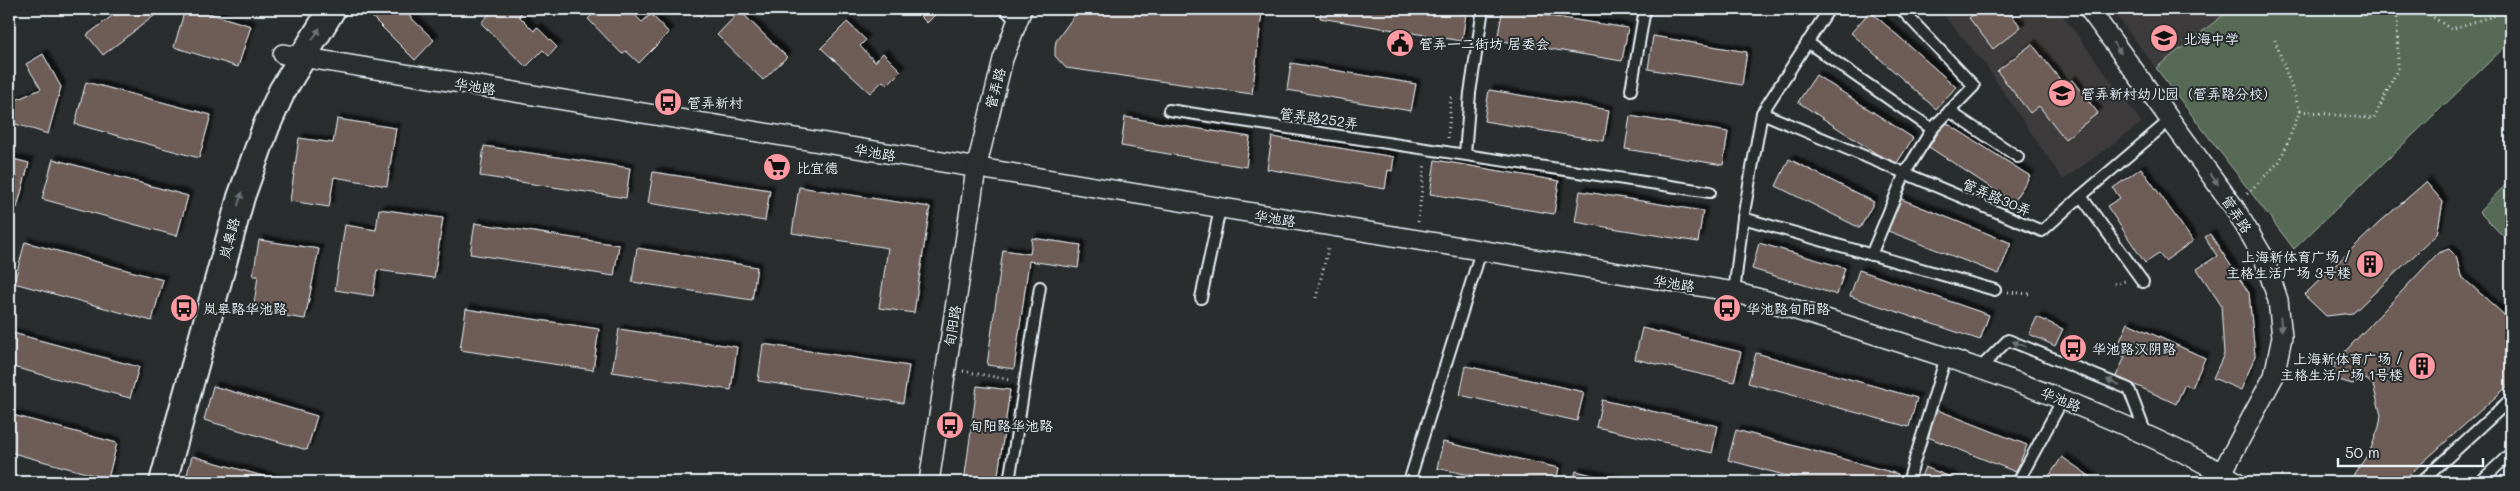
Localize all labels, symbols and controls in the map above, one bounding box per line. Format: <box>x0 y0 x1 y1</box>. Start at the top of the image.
school or university icon: 北海中学 <box>2149 23 2179 53</box>
one-way arrow <box>312 27 321 40</box>
public building icon: 管弄一二街坊 居委会 <box>1385 28 1415 58</box>
place label: 北海中学 <box>2183 29 2239 48</box>
place label: 管弄一二街坊 居委会 <box>1419 34 1549 53</box>
one-way arrow <box>2112 41 2123 54</box>
street label: 管弄路 <box>980 65 1010 111</box>
street label: 华池路 <box>453 73 497 99</box>
school or university icon: 管弄新村幼儿园（管弄路分校） <box>2047 78 2077 108</box>
place label: 管弄新村幼儿园（管弄路分校） <box>2081 84 2277 103</box>
bus stop icon: 管弄新村 <box>653 87 683 117</box>
place label: 管弄新村 <box>687 93 743 112</box>
street label: 管弄路252弄 <box>1278 103 1360 133</box>
street label: 华池路 <box>853 139 897 165</box>
supermarket icon: 比宜德 <box>762 152 792 182</box>
place label: 比宜德 <box>796 158 838 177</box>
one-way arrow <box>2208 172 2219 185</box>
street label: 管弄路30弄 <box>1960 174 2034 220</box>
one-way arrow <box>237 191 245 206</box>
street label: 管弄路 <box>2218 191 2256 237</box>
street label: 华池路 <box>1253 205 1297 231</box>
street label: 岚皋路 <box>214 215 244 261</box>
place label: 上海新体育广场 / 主格生活广场 3号楼 <box>2226 247 2351 282</box>
building icon: 上海新体育广场 / 主格生活广场 3号楼 <box>2355 249 2385 279</box>
street label: 华池路 <box>1652 270 1696 296</box>
bus stop icon: 岚皋路华池路 <box>169 293 199 323</box>
bus stop icon: 华池路旬阳路 <box>1712 293 1742 323</box>
place label: 岚皋路华池路 <box>203 299 287 318</box>
place label: 华池路旬阳路 <box>1746 299 1830 318</box>
street label: 旬阳路 <box>939 304 965 348</box>
one-way arrow <box>2277 317 2285 333</box>
bus stop icon: 华池路汉阴路 <box>2058 333 2088 363</box>
place label: 华池路汉阴路 <box>2092 339 2176 358</box>
one-way arrow <box>2012 340 2026 348</box>
place label: 上海新体育广场 / 主格生活广场 1号楼 <box>2280 349 2403 384</box>
building icon: 上海新体育广场 / 主格生活广场 1号楼 <box>2407 351 2437 381</box>
one-way arrow <box>2106 378 2120 386</box>
street label: 华池路 <box>2038 382 2084 416</box>
bus stop icon: 旬阳路华池路 <box>935 410 965 440</box>
place label: 旬阳路华池路 <box>969 416 1053 435</box>
scale bar <box>2338 436 2482 468</box>
text: 50 m <box>2345 442 2380 462</box>

